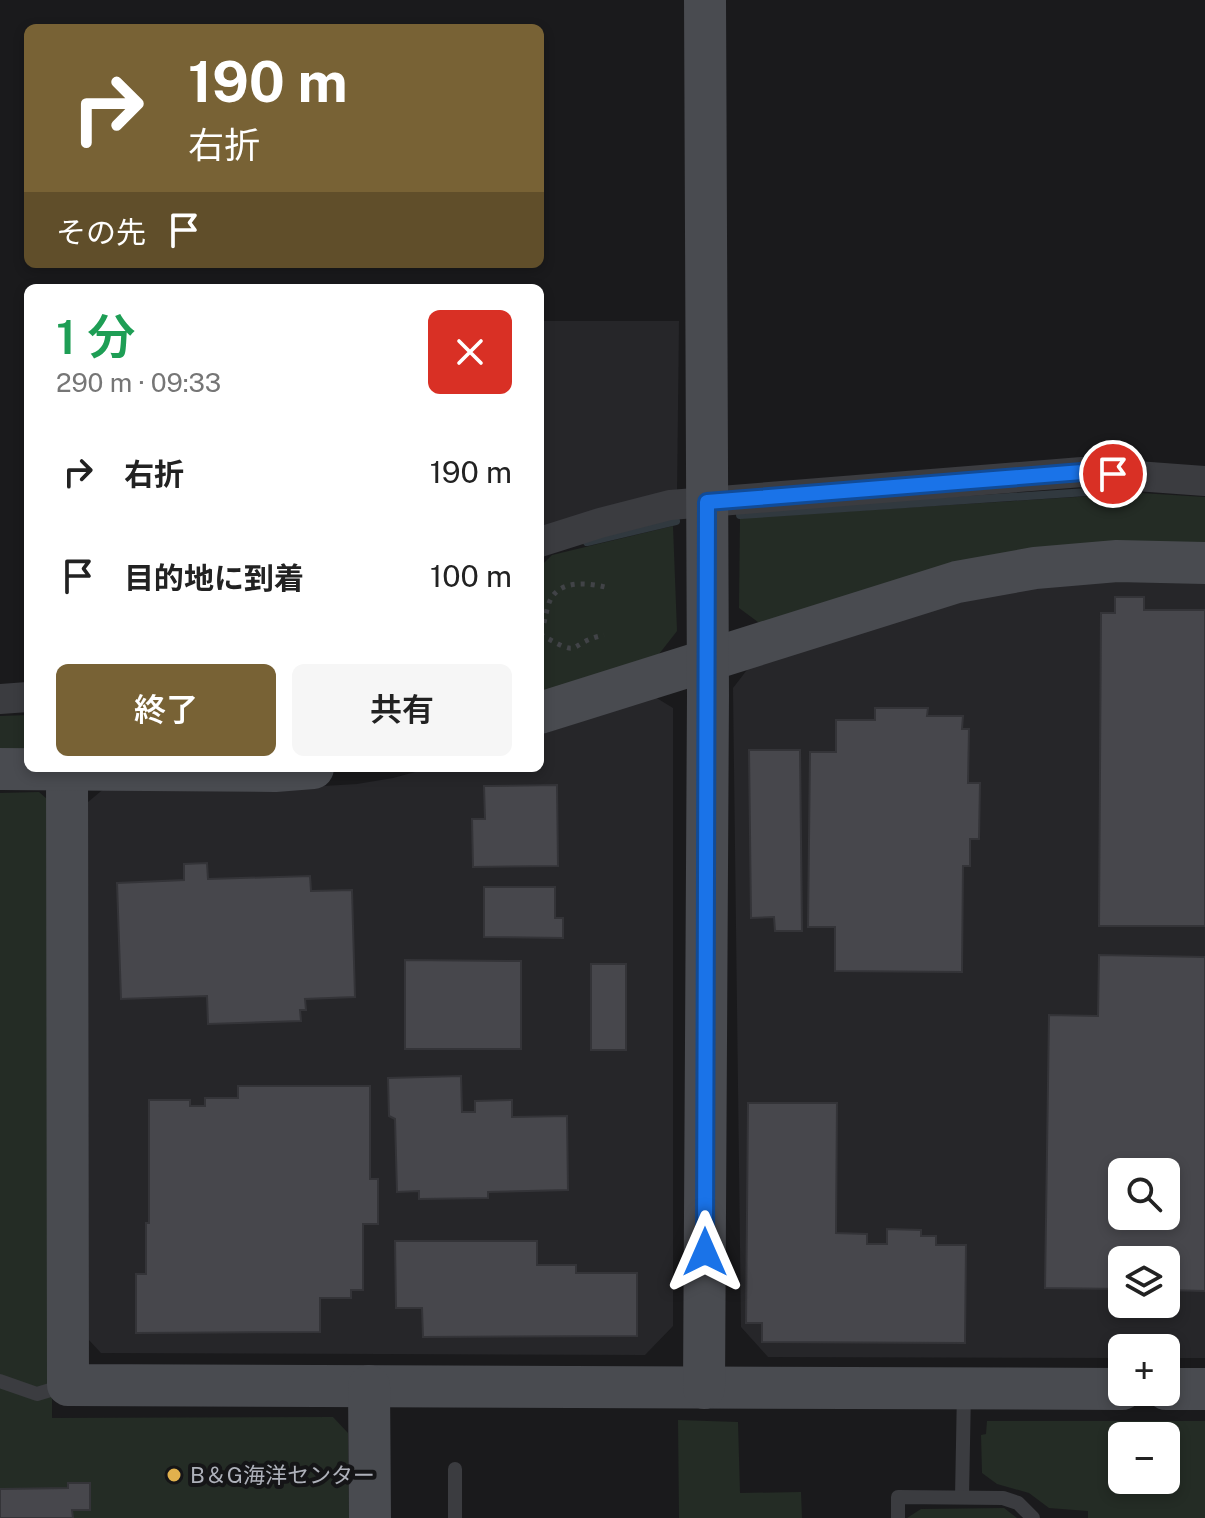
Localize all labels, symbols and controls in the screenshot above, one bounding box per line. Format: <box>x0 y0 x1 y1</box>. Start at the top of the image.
text: 190 m <box>188 49 348 115</box>
icon: right <box>56 56 160 160</box>
text: 右折 <box>188 124 260 166</box>
icon: arrive <box>162 208 206 252</box>
text: その先 <box>56 214 146 250</box>
text: 1 分 <box>56 308 135 365</box>
button: close <box>428 310 512 394</box>
text: 290 m · 09:33 <box>56 367 221 398</box>
pin <box>1079 440 1147 508</box>
icon: right <box>56 450 100 494</box>
icon: arrive <box>1091 452 1135 496</box>
text: 190 m <box>430 454 512 490</box>
text: 右折 <box>124 456 184 492</box>
icon: arrive <box>56 554 100 598</box>
text: 100 m <box>430 558 512 594</box>
text: 目的地に到着 <box>124 560 304 596</box>
button: 終了 <box>56 664 276 756</box>
button: 共有 <box>292 664 512 756</box>
map controls <box>1108 1158 1180 1494</box>
button: search <box>1108 1158 1180 1230</box>
position arrow <box>663 1210 747 1294</box>
button: layers <box>1108 1246 1180 1318</box>
button: + <box>1108 1334 1180 1406</box>
button: − <box>1108 1422 1180 1494</box>
place label: B＆G海洋センター <box>190 1462 375 1488</box>
marker: B＆G海洋センター <box>165 1466 183 1484</box>

